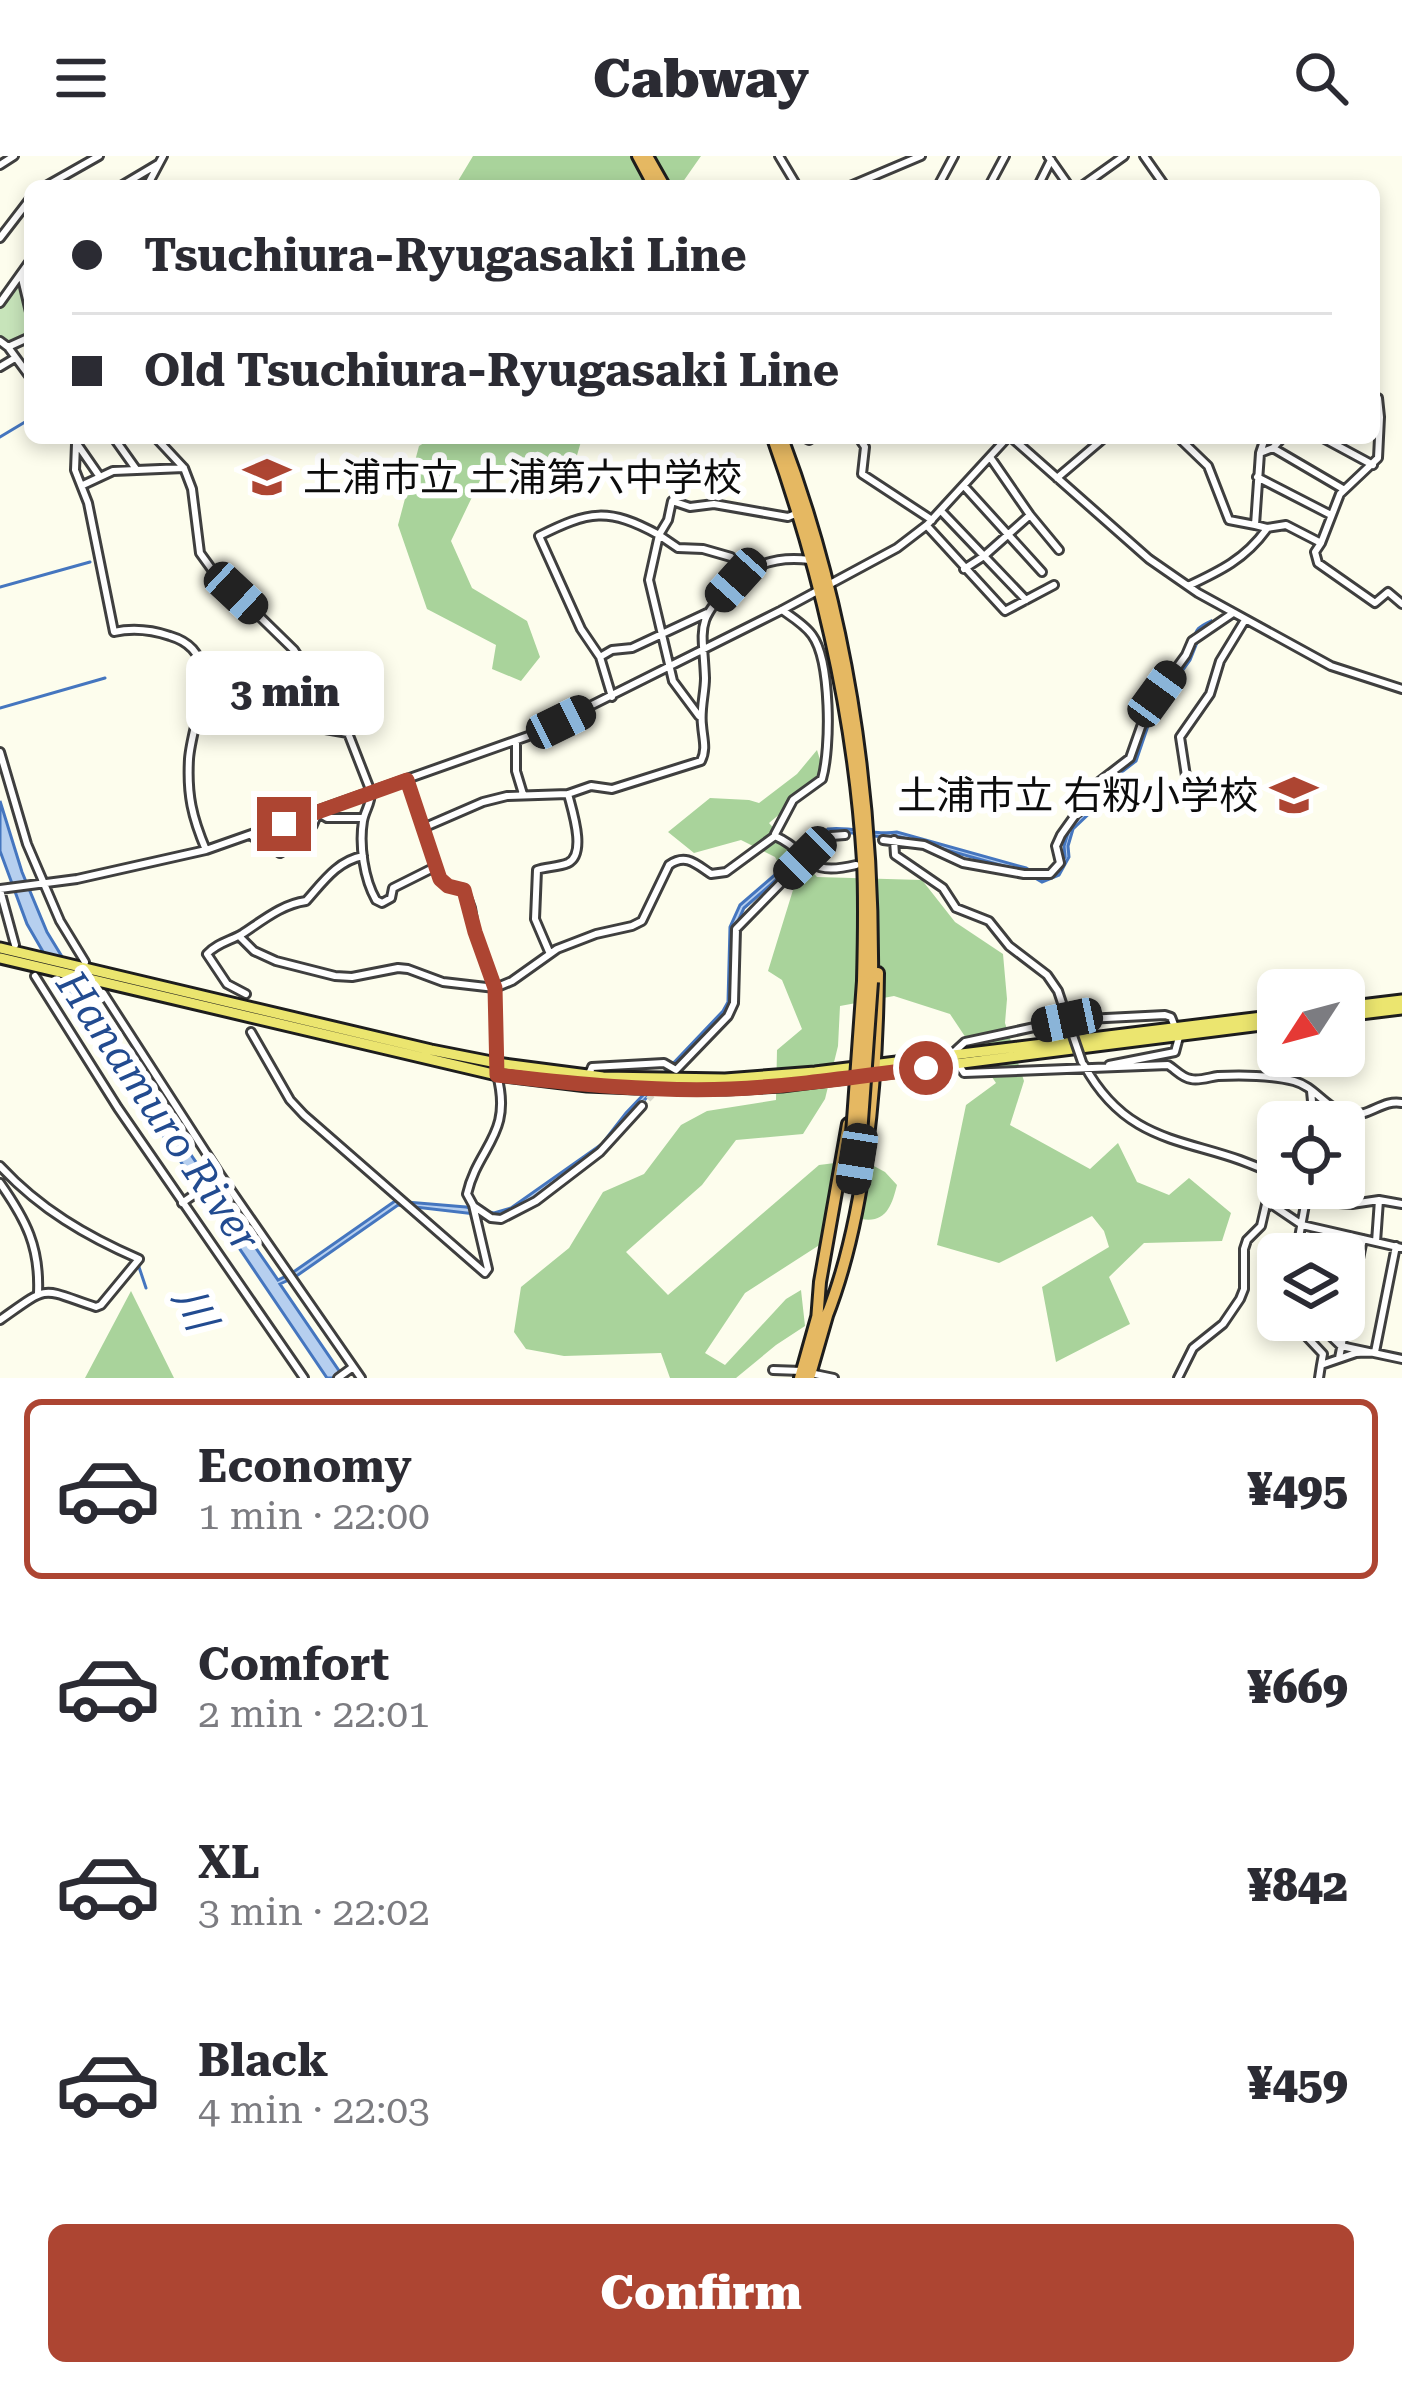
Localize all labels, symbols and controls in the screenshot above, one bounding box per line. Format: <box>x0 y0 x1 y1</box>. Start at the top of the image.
icon: menu <box>48 45 114 111</box>
icon: search <box>1288 45 1354 111</box>
text: Cabway <box>593 47 809 110</box>
text: Tsuchiura-Ryugasaki Line <box>144 229 747 282</box>
text: Old Tsuchiura-Ryugasaki Line <box>144 344 839 397</box>
school or university icon: 土浦市立 土浦第六中学校 <box>242 452 292 502</box>
place label: 土浦市立 土浦第六中学校 <box>303 455 742 501</box>
car <box>699 541 773 619</box>
car <box>197 555 275 631</box>
callout: 3 min <box>185 650 383 734</box>
car <box>1121 654 1193 734</box>
text: 3 min <box>230 670 340 716</box>
car <box>521 690 601 754</box>
school or university icon: 土浦市立 右籾小学校 <box>1269 770 1319 820</box>
place label: 土浦市立 右籾小学校 <box>897 773 1258 819</box>
route end <box>257 797 311 851</box>
car <box>767 820 843 896</box>
water label: Hanamuro River <box>46 961 271 1261</box>
north arrow <box>1257 969 1365 1077</box>
map controls <box>1257 969 1365 1341</box>
car <box>1028 995 1106 1045</box>
route start <box>899 1041 953 1095</box>
button: locate <box>1257 1101 1365 1209</box>
car <box>834 1121 880 1197</box>
button: layers <box>1257 1233 1365 1341</box>
water label: 川 <box>163 1278 228 1342</box>
icon: car <box>54 1435 162 1543</box>
text: Economy <box>198 1440 412 1493</box>
text: ¥495 <box>1247 1463 1348 1516</box>
text: 1 min · 22:00 <box>198 1493 430 1539</box>
icon: car <box>54 1633 162 1741</box>
text: Comfort <box>198 1638 389 1691</box>
text: ¥669 <box>1247 1661 1348 1714</box>
text: 2 min · 22:01 <box>198 1691 430 1737</box>
icon: car <box>54 1831 162 1939</box>
text: XL <box>198 1836 260 1889</box>
text: ¥842 <box>1247 1859 1348 1912</box>
text: 3 min · 22:02 <box>198 1889 430 1935</box>
icon: car <box>54 2029 162 2137</box>
text: Black <box>198 2034 328 2087</box>
text: ¥459 <box>1247 2057 1348 2110</box>
text: 4 min · 22:03 <box>198 2087 430 2133</box>
button: Confirm <box>48 2224 1354 2362</box>

